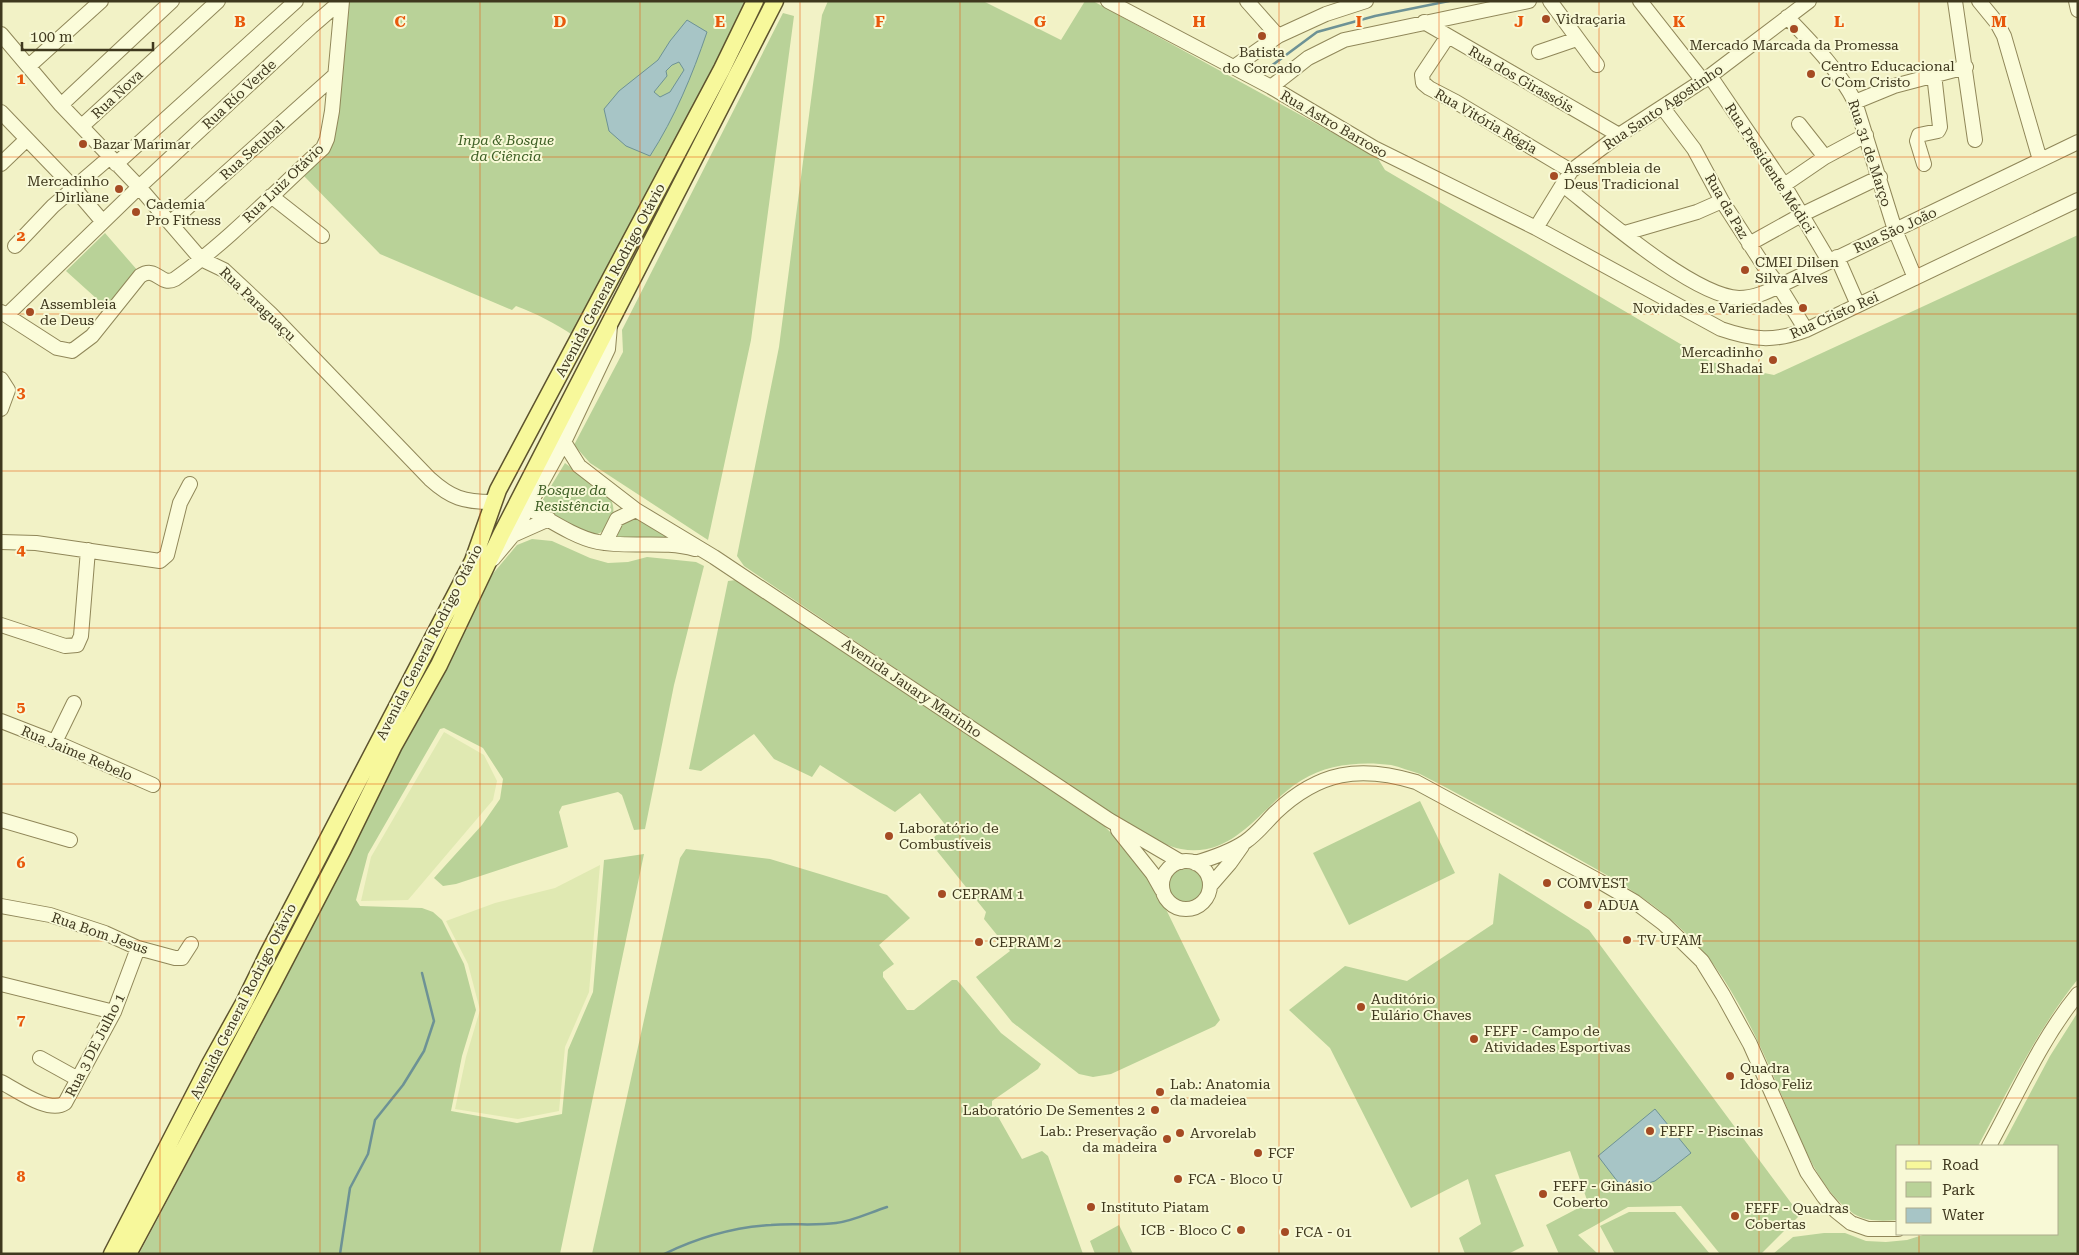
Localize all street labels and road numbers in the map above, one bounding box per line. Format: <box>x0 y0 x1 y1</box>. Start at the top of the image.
street label: Rua dos Girassóis <box>1466 42 1577 116</box>
street label: Rua Río Verde <box>199 56 279 132</box>
street label: Rua Santo Agostinho <box>1600 61 1726 153</box>
street label: Rua Nova <box>88 66 146 122</box>
street label: Rua Vitória Régia <box>1432 85 1540 157</box>
street label: Rua Astro Barroso <box>1278 87 1390 161</box>
street label: Rua 31 de Março <box>1845 97 1895 209</box>
street label: Rua Presidente Médici <box>1722 100 1818 236</box>
street label: Rua Setubal <box>217 117 288 183</box>
street label: Rua Luiz Otávio <box>239 140 327 226</box>
street label: Rua da Paz <box>1702 171 1752 242</box>
street label: Avenida General Rodrigo Otávio <box>552 180 668 380</box>
street label: Rua São João <box>1851 204 1939 256</box>
street label: Rua Paraguaçu <box>217 264 300 344</box>
street label: Rua Cristo Rei <box>1787 288 1881 342</box>
street label: Avenida General Rodrigo Otávio <box>373 542 485 742</box>
street label: Avenida Jauary Marinho <box>839 635 985 741</box>
street label: Rua Jaime Rebelo <box>19 722 135 784</box>
street label: Avenida General Rodrigo Otávio <box>187 901 299 1101</box>
street label: Rua Bom Jesus <box>50 909 151 957</box>
street label: Rua 3 DE Julho 1 <box>62 991 128 1099</box>

